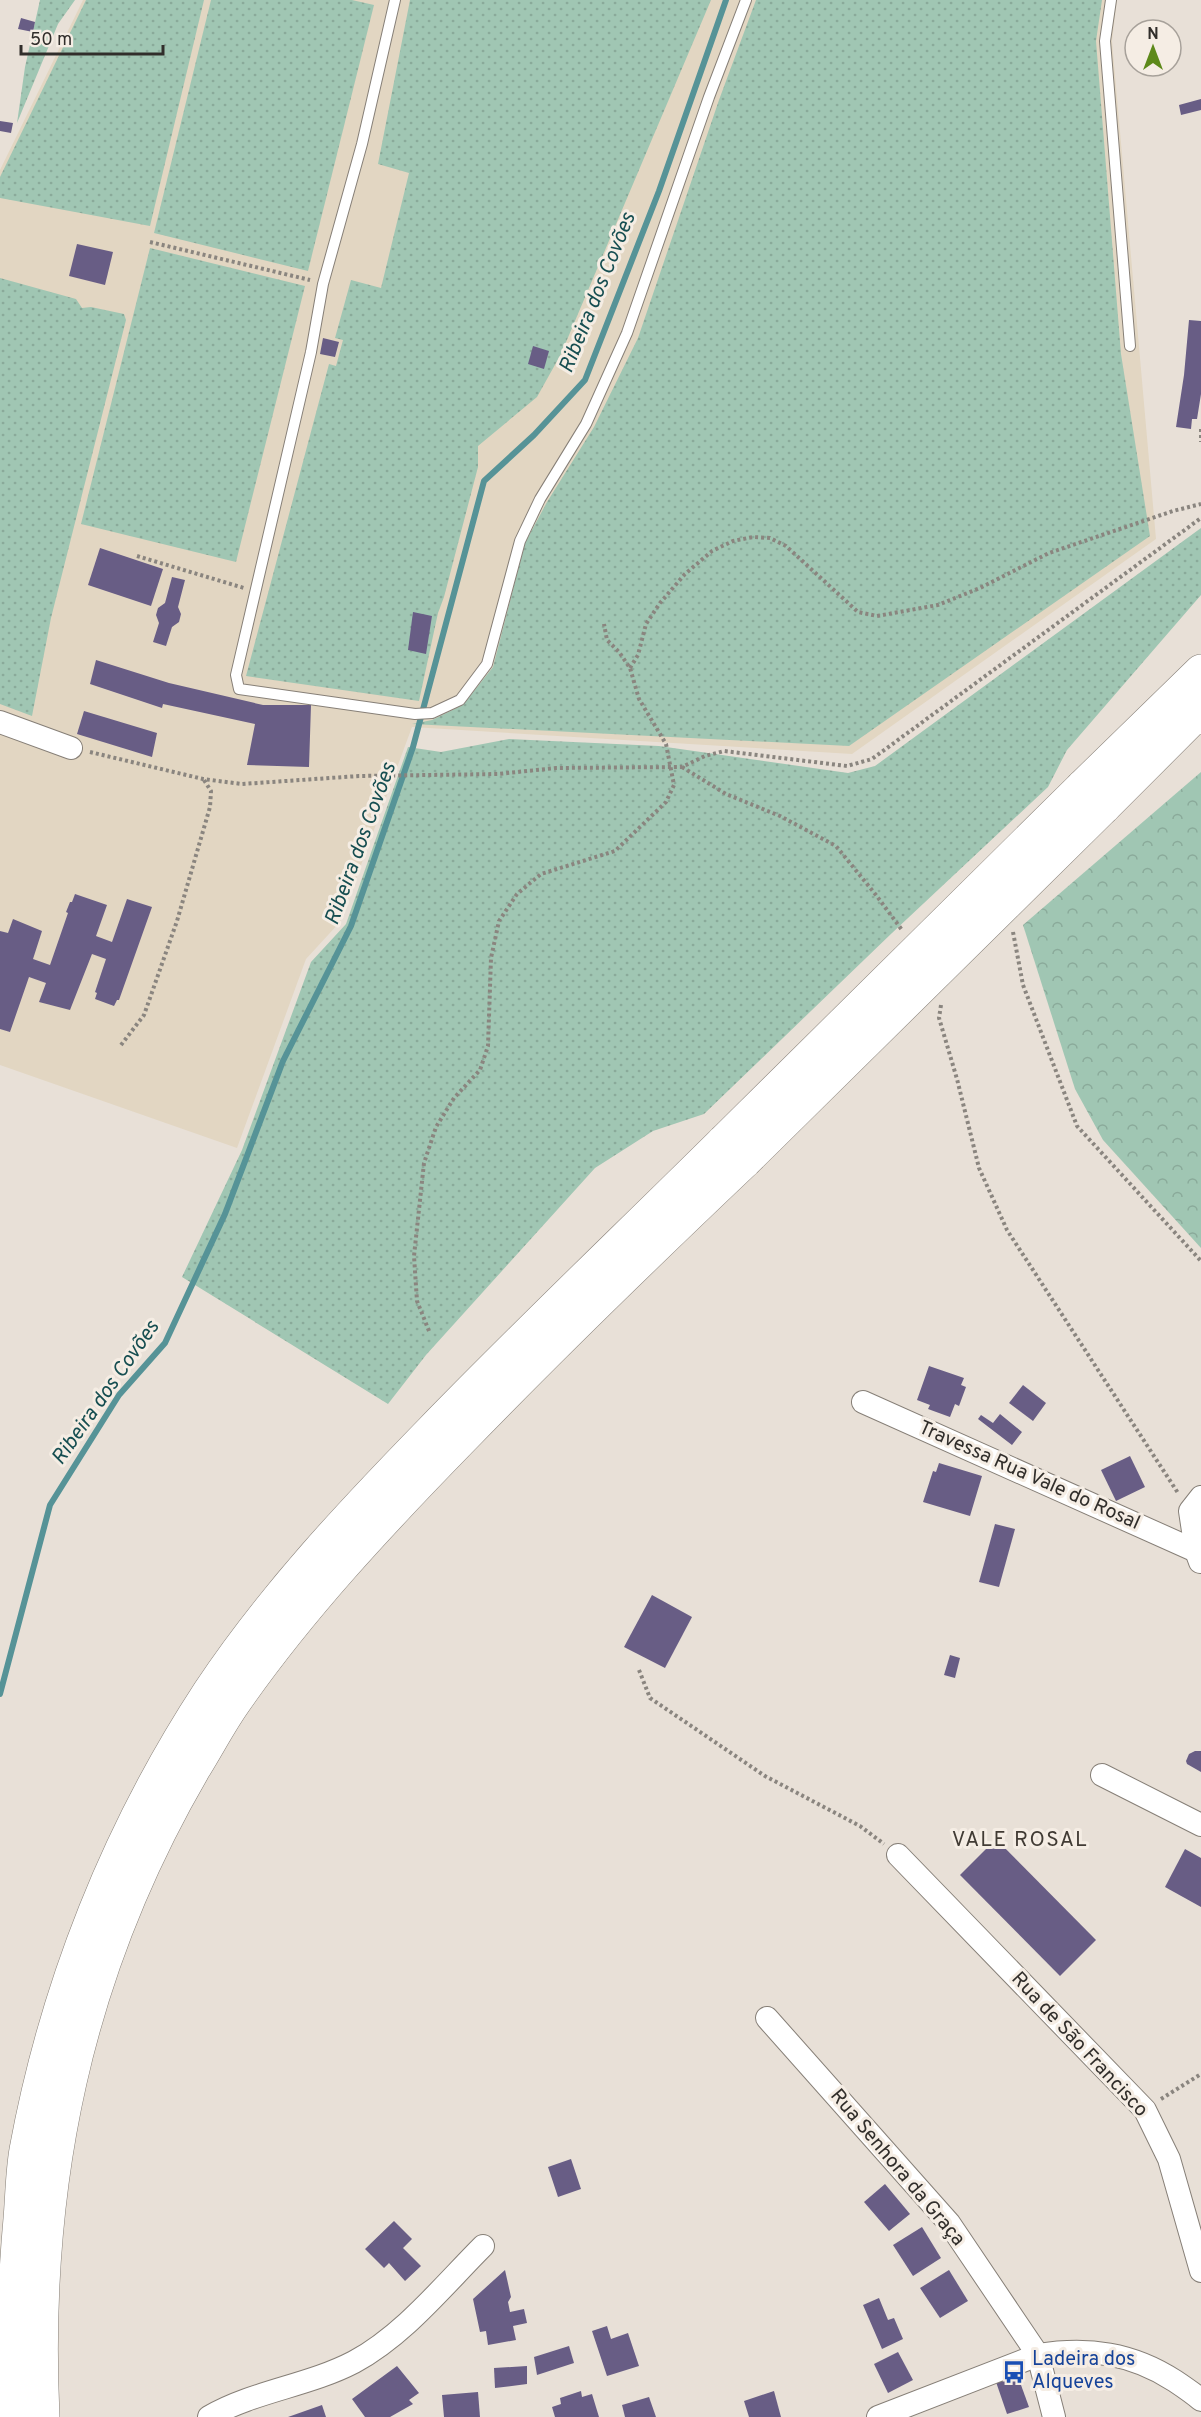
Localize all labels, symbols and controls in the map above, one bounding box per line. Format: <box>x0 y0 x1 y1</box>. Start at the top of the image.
scale bar <box>21 18 164 56</box>
north arrow <box>1123 18 1183 78</box>
text: N <box>1147 25 1159 45</box>
text: 50 m <box>30 29 72 52</box>
water label: Ribeira dos Covões <box>553 208 643 377</box>
water label: Ribeira dos Covões <box>319 759 403 929</box>
water label: Ribeira dos Covões <box>46 1315 166 1471</box>
street label: Travessa Rua Vale do Rosal <box>914 1415 1144 1537</box>
district label: VALE ROSAL <box>952 1827 1088 1854</box>
street label: Rua de São Francisco <box>1005 1967 1153 2123</box>
street label: Rua Senhora da Graça <box>824 2084 970 2252</box>
place label: Ladeira dos Alqueves <box>1032 2347 1135 2396</box>
bus stop icon: Ladeira dos Alqueves <box>1001 2359 1027 2385</box>

